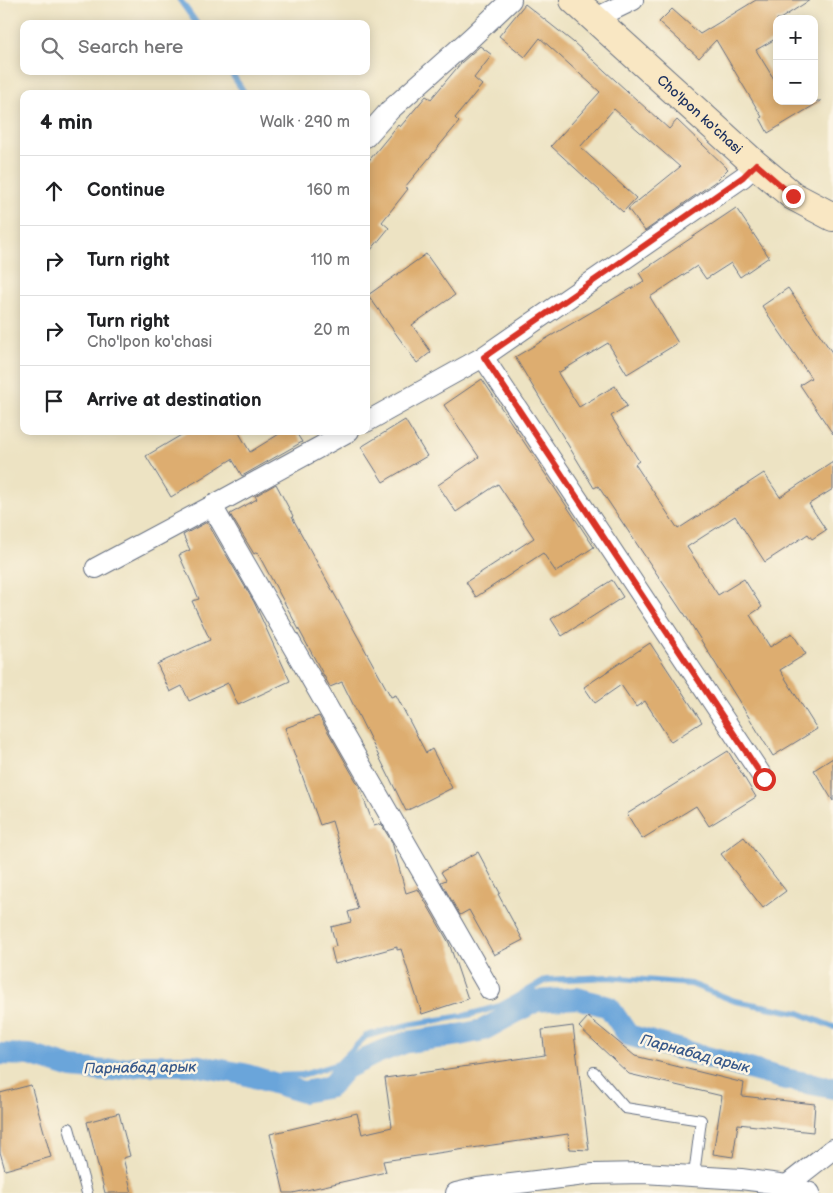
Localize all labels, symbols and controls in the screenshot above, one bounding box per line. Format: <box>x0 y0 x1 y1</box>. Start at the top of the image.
map controls <box>773 15 818 105</box>
button: + <box>773 15 818 60</box>
search box <box>20 20 370 75</box>
icon: search <box>38 34 66 62</box>
text: Search here <box>78 36 183 59</box>
button: − <box>773 60 818 105</box>
street label: Cho'lpon ko'chasi <box>654 71 746 157</box>
text: 4 min <box>40 110 93 135</box>
text: Walk · 290 m <box>260 113 350 132</box>
icon: ahead <box>40 177 68 205</box>
text: Continue <box>87 179 165 202</box>
text: 160 m <box>307 181 350 200</box>
route end <box>782 185 805 208</box>
icon: right <box>40 247 68 275</box>
text: Turn right <box>87 249 170 272</box>
text: 110 m <box>311 251 350 270</box>
text: Turn right <box>87 310 170 333</box>
icon: right <box>40 317 68 345</box>
text: 20 m <box>314 321 350 340</box>
text: Cho'lpon ko'chasi <box>87 333 212 352</box>
icon: arrive <box>40 387 68 415</box>
text: Arrive at destination <box>87 389 262 412</box>
route start <box>753 768 776 791</box>
water label: Парнабад арык <box>638 1030 753 1078</box>
water label: Парнабад арык <box>84 1058 197 1078</box>

